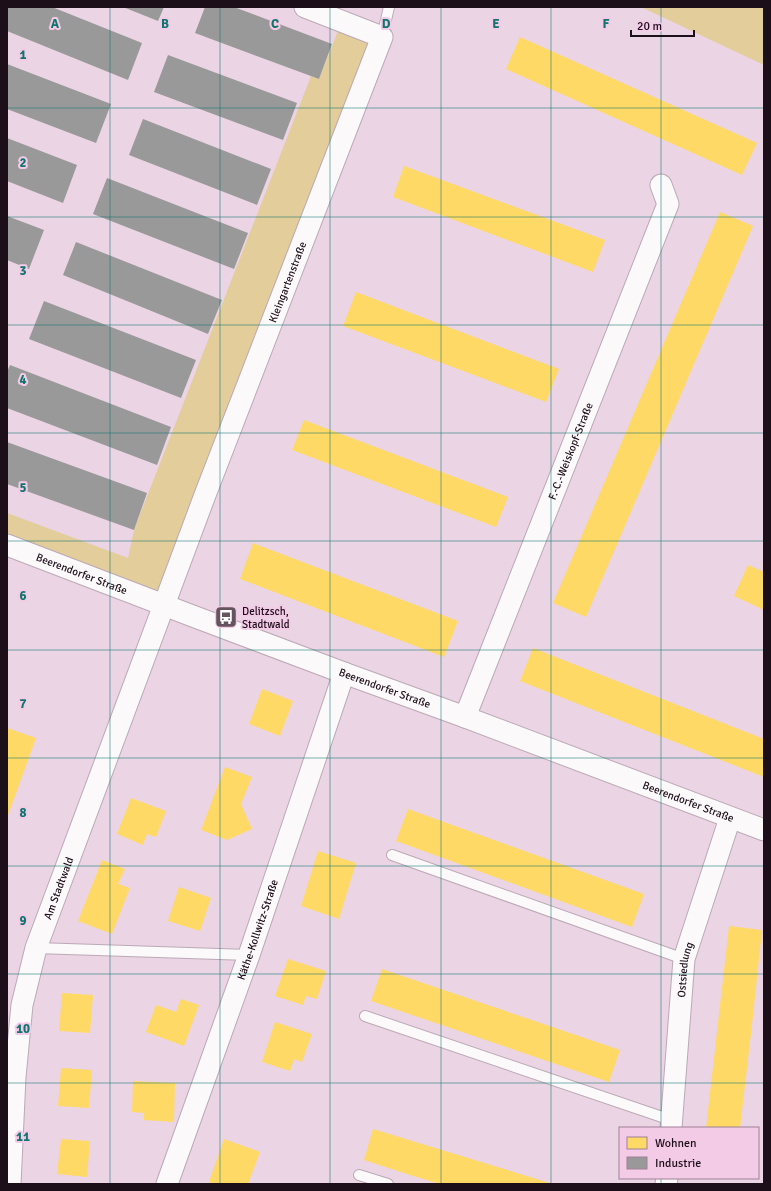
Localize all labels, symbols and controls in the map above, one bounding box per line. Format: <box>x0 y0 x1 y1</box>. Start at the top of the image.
scale bar <box>631 12 694 38</box>
text: A <box>51 16 60 32</box>
text: B <box>161 16 169 32</box>
text: C <box>271 16 279 32</box>
text: D <box>382 16 391 32</box>
text: E <box>492 16 500 32</box>
text: F <box>603 16 610 32</box>
text: 20 m <box>637 19 662 34</box>
text: 1 <box>19 47 27 63</box>
text: 2 <box>19 155 27 171</box>
street label: Kleingartenstraße <box>266 240 309 325</box>
text: 3 <box>19 263 27 279</box>
text: 4 <box>19 372 27 388</box>
street label: F.-C.-Weiskopf-Straße <box>546 401 596 502</box>
text: 5 <box>19 480 27 496</box>
street label: Beerendorfer Straße <box>34 551 129 597</box>
text: 6 <box>19 588 27 604</box>
bus stop icon: Delitzsch, Stadtwald <box>213 604 239 630</box>
place label: Delitzsch, Stadtwald <box>242 605 290 631</box>
street label: Beerendorfer Straße <box>337 666 432 711</box>
text: 7 <box>19 696 27 712</box>
street label: Beerendorfer Straße <box>641 779 736 825</box>
text: 8 <box>19 805 27 821</box>
street label: Am Stadtwald <box>41 855 76 921</box>
street label: Käthe-Kollwitz-Straße <box>235 878 281 982</box>
text: 9 <box>19 913 27 929</box>
street label: Ostsiedlung <box>675 940 696 998</box>
text: 10 <box>16 1021 30 1037</box>
legend <box>619 1127 759 1179</box>
text: 11 <box>16 1129 30 1145</box>
text: Wohnen <box>655 1136 697 1151</box>
text: Industrie <box>655 1156 701 1171</box>

